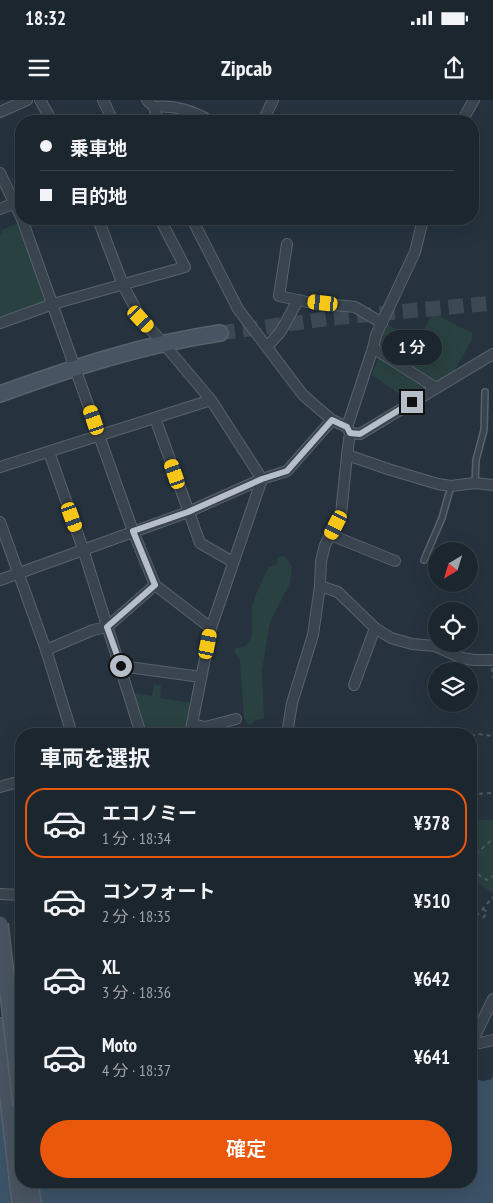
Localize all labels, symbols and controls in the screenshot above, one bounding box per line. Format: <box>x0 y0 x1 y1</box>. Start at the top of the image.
text: 18:32 <box>25 6 66 30</box>
icon: menu <box>25 54 53 82</box>
text: Zipcab <box>221 54 272 82</box>
icon: share <box>440 54 468 82</box>
text: 乗車地 <box>70 136 127 160</box>
text: 目的地 <box>70 184 127 208</box>
car <box>307 294 338 312</box>
car <box>125 303 156 335</box>
callout: 1 分 <box>382 330 442 364</box>
text: 1 分 <box>399 337 425 357</box>
route end <box>401 391 423 413</box>
car <box>82 403 105 437</box>
car <box>163 457 186 491</box>
car <box>59 500 84 534</box>
car <box>322 508 349 542</box>
north arrow <box>428 542 478 592</box>
map controls <box>428 542 478 712</box>
button: locate <box>428 602 478 652</box>
car <box>197 628 218 660</box>
route start <box>110 655 132 677</box>
button: layers <box>428 662 478 712</box>
text: 車両を選択 <box>40 744 150 772</box>
icon: car <box>42 801 87 846</box>
text: エコノミー <box>102 801 197 825</box>
text: ¥378 <box>414 811 450 835</box>
text: 1 分 · 18:34 <box>102 828 171 848</box>
icon: car <box>42 879 87 924</box>
text: コンフォート <box>102 879 215 903</box>
text: ¥510 <box>414 889 450 913</box>
text: 2 分 · 18:35 <box>102 906 171 926</box>
text: XL <box>102 955 120 979</box>
icon: car <box>42 957 87 1002</box>
text: ¥642 <box>414 967 450 991</box>
text: 3 分 · 18:36 <box>102 982 171 1002</box>
text: Moto <box>102 1033 137 1057</box>
icon: car <box>42 1035 87 1080</box>
text: ¥641 <box>414 1045 450 1069</box>
text: 4 分 · 18:37 <box>102 1060 171 1080</box>
button: 確定 <box>40 1120 452 1178</box>

